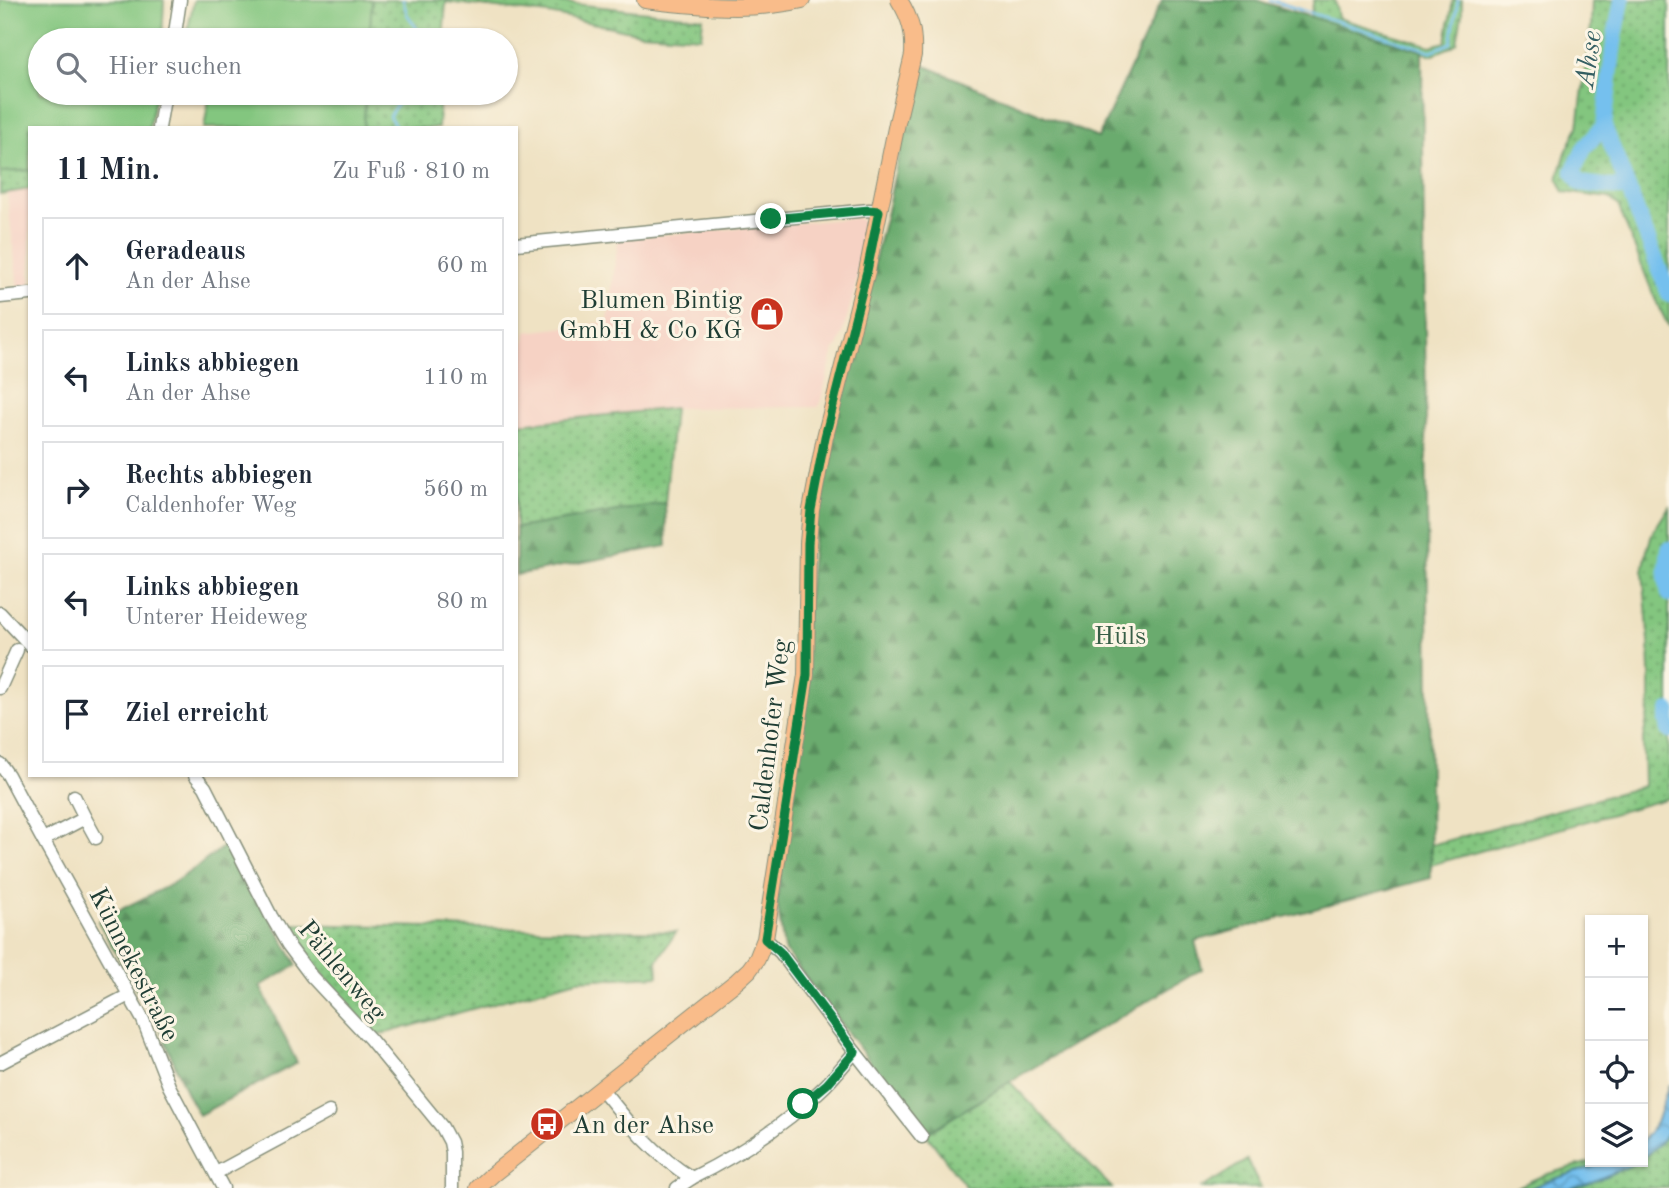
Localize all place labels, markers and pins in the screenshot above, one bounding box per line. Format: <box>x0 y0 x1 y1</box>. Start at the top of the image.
place label: Blumen Bintig GmbH & Co KG <box>559 288 742 344</box>
shop icon: Blumen Bintig GmbH & Co KG <box>748 295 786 333</box>
bus stop icon: An der Ahse <box>528 1105 566 1143</box>
place label: An der Ahse <box>572 1113 714 1139</box>

